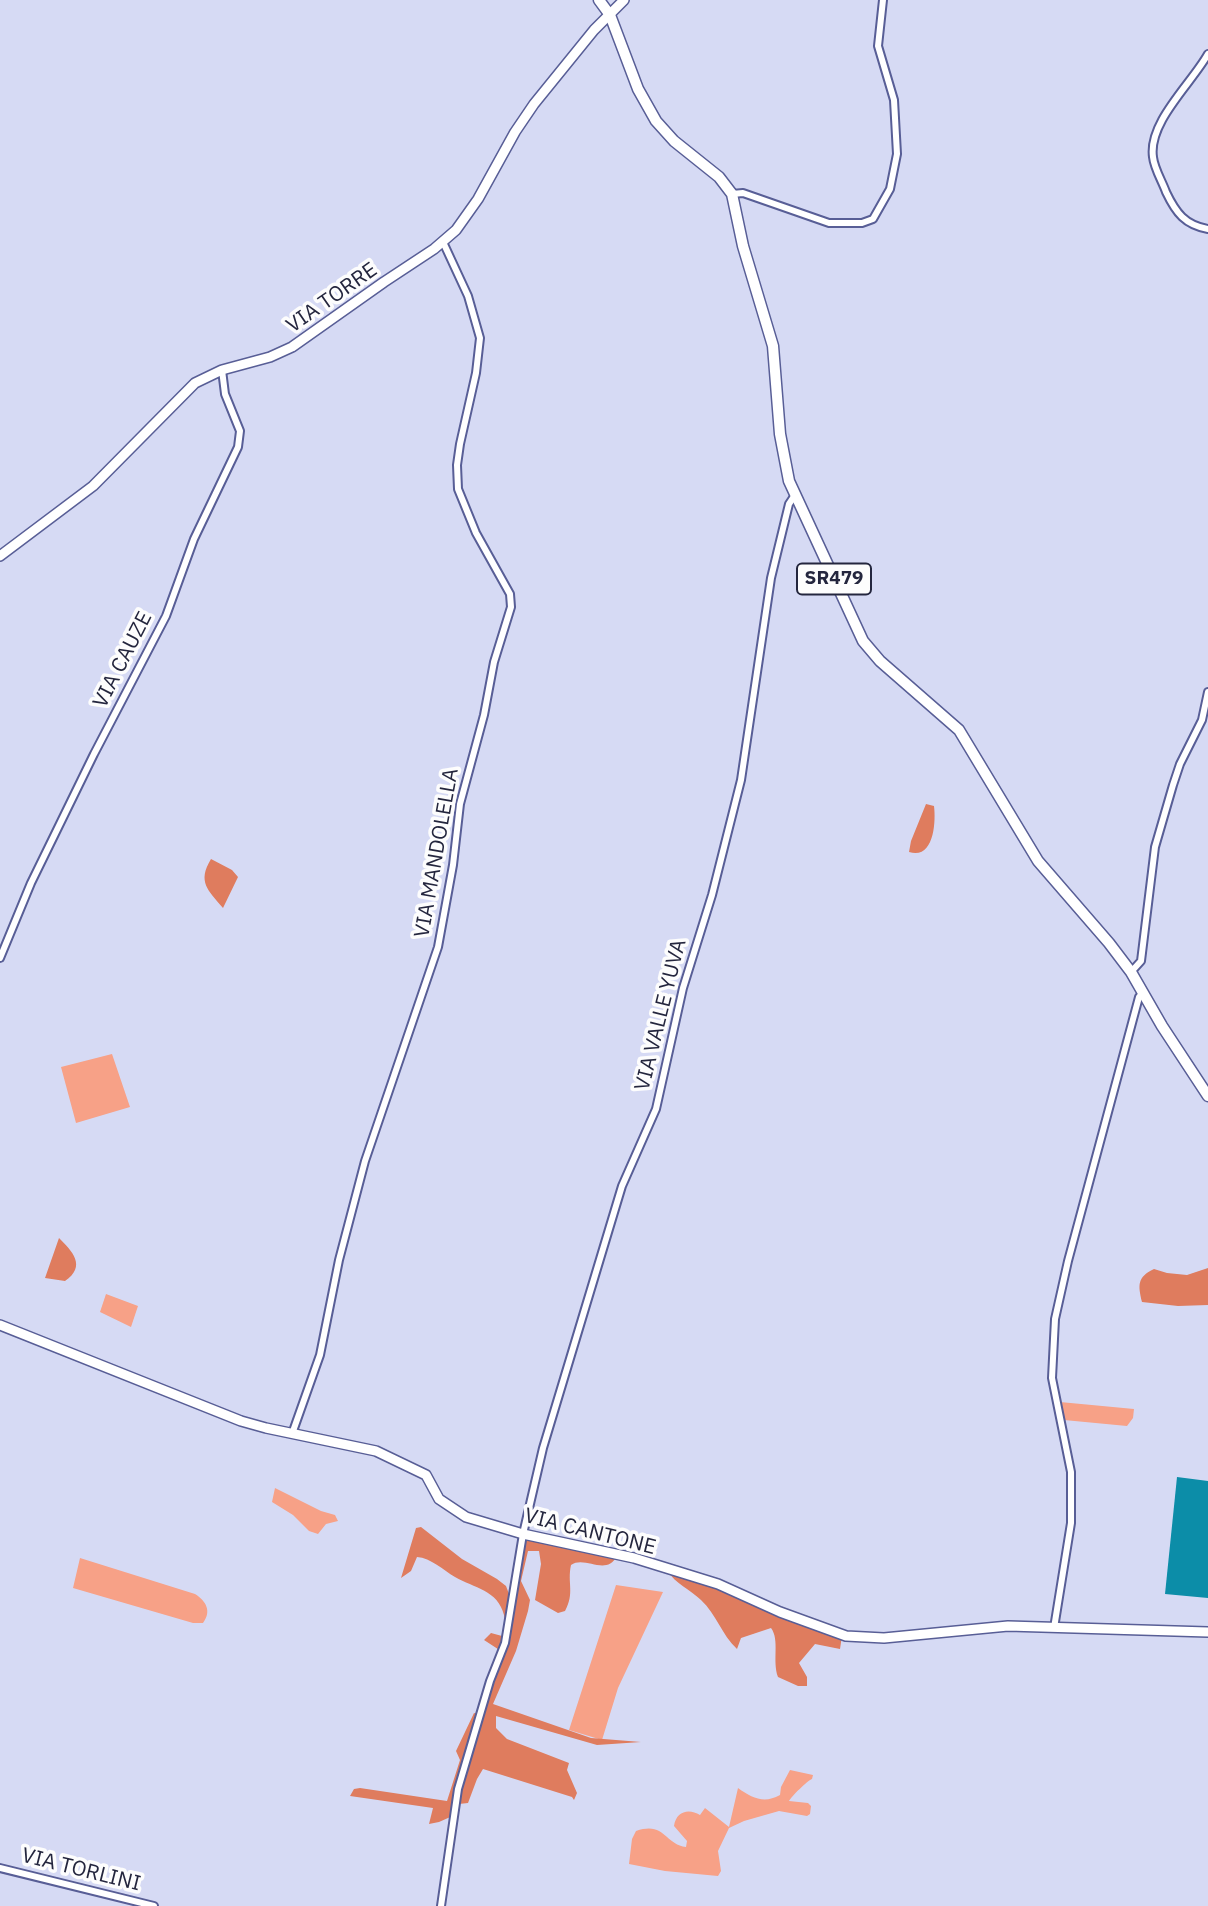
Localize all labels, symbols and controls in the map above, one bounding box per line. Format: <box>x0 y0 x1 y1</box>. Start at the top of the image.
street label: VIA TORRE <box>282 258 382 338</box>
road number: SR479 <box>797 564 871 594</box>
street label: VIA CAUZE <box>88 608 158 712</box>
street label: VIA MANDOLELLA <box>410 766 464 940</box>
street label: VIA VALLE YUVA <box>630 937 692 1093</box>
street label: VIA CANTONE <box>522 1504 658 1560</box>
street label: VIA TORLINI <box>19 1843 143 1897</box>

